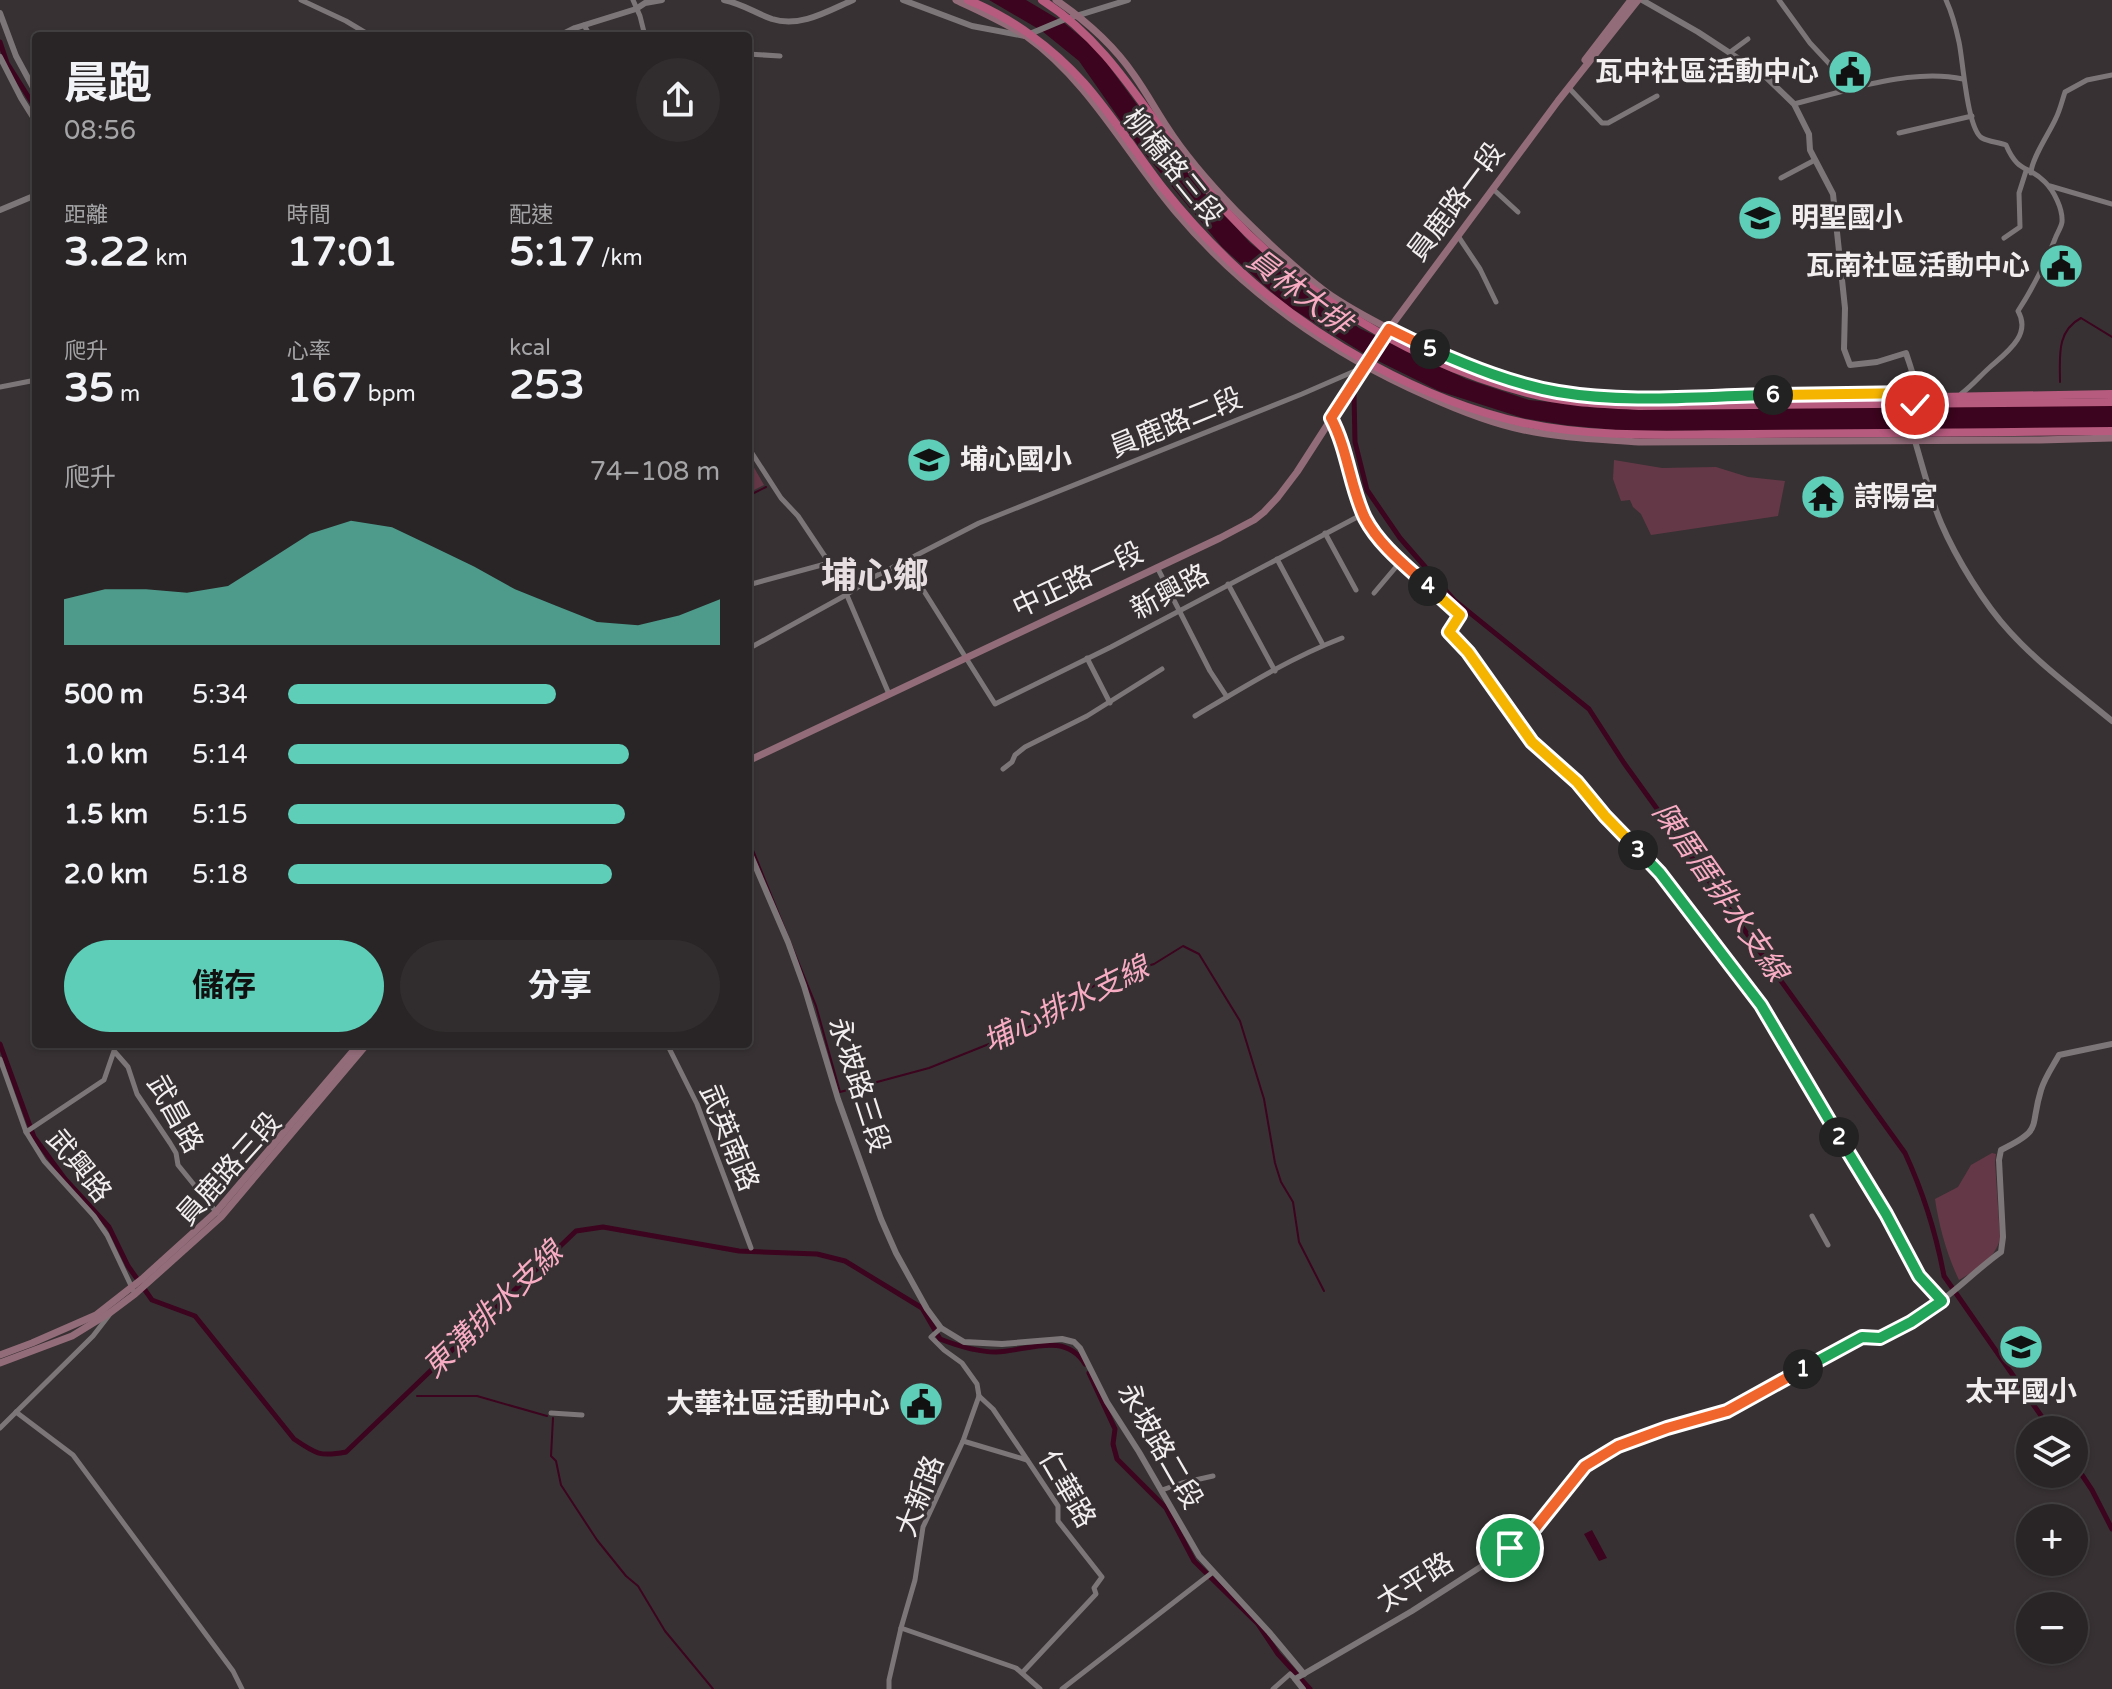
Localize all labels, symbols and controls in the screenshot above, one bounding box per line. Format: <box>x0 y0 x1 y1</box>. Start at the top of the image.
public building icon: 瓦中社區活動中心 <box>1826 48 1874 96</box>
place label: 瓦中社區活動中心 <box>1595 55 1819 89</box>
text: 晨跑 <box>64 58 152 111</box>
button: share <box>636 58 720 142</box>
street label: 柳橋路三段 <box>1116 102 1230 232</box>
text: 08:56 <box>64 115 136 146</box>
street label: 員鹿路一段 <box>1400 136 1512 268</box>
school or university icon: 明聖國小 <box>1736 194 1784 242</box>
place label: 明聖國小 <box>1791 201 1903 235</box>
text: 距離 <box>64 202 108 228</box>
text: 時間 <box>287 202 331 228</box>
text: 配速 <box>509 202 553 228</box>
text: 3.22 <box>64 228 150 276</box>
text: 17:01 <box>287 228 398 276</box>
text: 5:17 <box>509 228 595 276</box>
water label: 員林大排 <box>1240 241 1361 345</box>
public building icon: 瓦南社區活動中心 <box>2037 242 2085 290</box>
text: km <box>150 245 188 271</box>
text: /km <box>595 245 643 271</box>
place label: 瓦南社區活動中心 <box>1806 249 2030 283</box>
pin: 5 <box>1410 329 1450 369</box>
text: kcal <box>509 335 551 361</box>
text: 5 <box>1423 336 1437 362</box>
text: 爬升 <box>64 338 108 364</box>
text: 心率 <box>287 338 331 364</box>
text: 253 <box>509 361 585 409</box>
text: 35 <box>64 364 114 412</box>
text: 167 <box>287 364 362 412</box>
pin <box>1881 371 1949 439</box>
pin: 6 <box>1753 375 1793 415</box>
text: m <box>114 381 140 407</box>
text: bpm <box>362 381 416 407</box>
street label: 員鹿路二段 <box>1105 381 1247 465</box>
text: 6 <box>1766 382 1780 408</box>
icon: check <box>1893 383 1937 427</box>
school or university icon: 埔心國小 <box>905 436 953 484</box>
place label: 埔心國小 <box>960 443 1072 477</box>
text: 74–108 m <box>590 456 720 487</box>
text: 爬升 <box>64 462 116 493</box>
temple icon: 詩陽宮 <box>1799 473 1847 521</box>
place label: 詩陽宮 <box>1854 480 1938 514</box>
street label: 中正路一段 <box>1007 535 1149 625</box>
district label: 埔心鄉 <box>821 555 929 598</box>
street label: 新興路 <box>1125 557 1215 627</box>
pin: 4 <box>1408 566 1448 606</box>
text: 4 <box>1421 573 1435 599</box>
text: 500 m <box>64 679 144 710</box>
text: 5:34 <box>192 679 248 710</box>
text: 1.0 km <box>64 739 148 770</box>
text: 5:14 <box>192 739 248 770</box>
water label: 陳厝厝排水支線 <box>1645 795 1797 991</box>
text: 1.5 km <box>64 799 148 830</box>
text: 5:15 <box>192 799 248 830</box>
pin: 3 <box>1618 830 1658 870</box>
text: 3 <box>1631 837 1645 863</box>
text: 2.0 km <box>64 859 148 890</box>
text: 5:18 <box>192 859 248 890</box>
button: 儲存 <box>64 940 384 1032</box>
button: 分享 <box>400 940 720 1032</box>
water label: 埔心排水支線 <box>977 948 1158 1061</box>
street label: 永坡路三段 <box>821 1013 897 1157</box>
street label: 武昌路 <box>140 1069 210 1159</box>
street label: 武英南路 <box>692 1080 766 1196</box>
street label: 員鹿路三段 <box>170 1106 288 1232</box>
pin: 2 <box>1819 1117 1859 1157</box>
street label: 武興路 <box>39 1123 119 1209</box>
text: 2 <box>1832 1124 1846 1150</box>
water label: 東溝排水支線 <box>415 1232 573 1386</box>
school or university icon: 太平國小 <box>1997 1323 2045 1371</box>
pin: 1 <box>1783 1349 1823 1389</box>
text: 1 <box>1796 1356 1810 1382</box>
place label: 太平國小 <box>1965 1375 2077 1409</box>
street label: 永坡路二段 <box>1110 1377 1210 1515</box>
public building icon: 大華社區活動中心 <box>897 1380 945 1428</box>
place label: 大華社區活動中心 <box>666 1387 890 1421</box>
map controls <box>2016 1416 2088 1664</box>
button: layers <box>2016 1416 2088 1488</box>
street label: 仁華路 <box>1031 1444 1103 1534</box>
street label: 大新路 <box>889 1451 951 1541</box>
button: + <box>2016 1504 2088 1576</box>
pin <box>1476 1514 1544 1582</box>
icon: arrive <box>1488 1526 1532 1570</box>
street label: 太平路 <box>1370 1545 1460 1619</box>
button: − <box>2016 1592 2088 1664</box>

